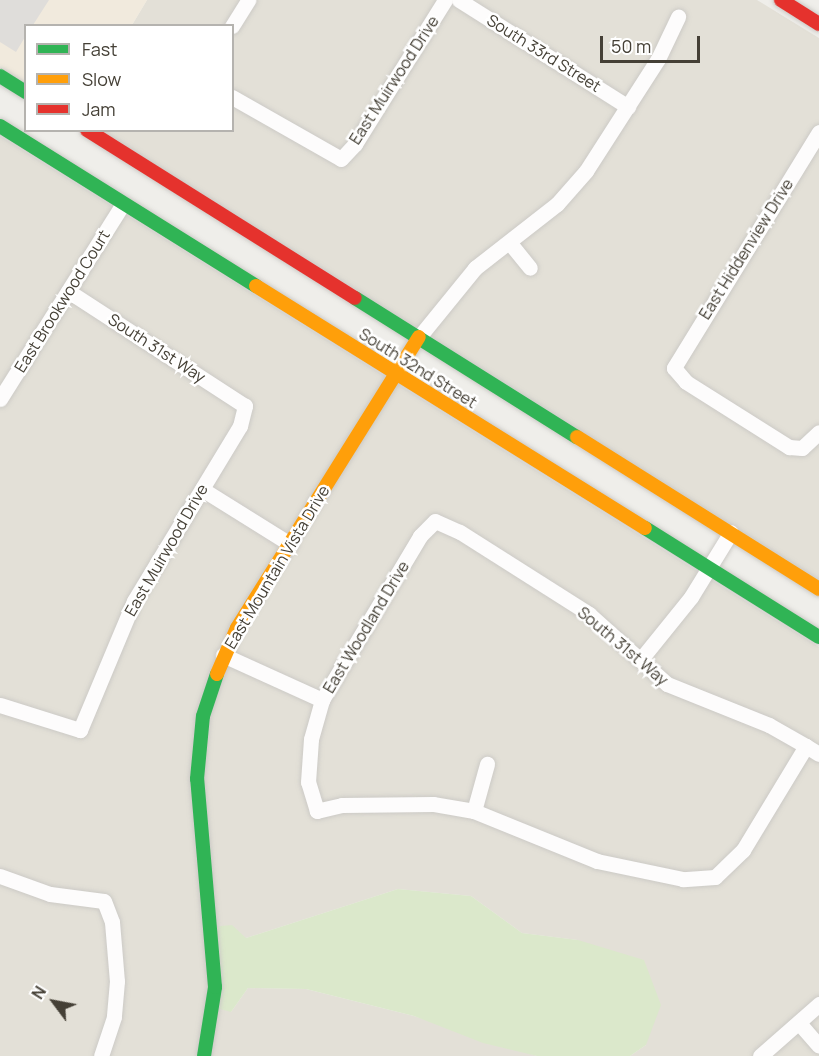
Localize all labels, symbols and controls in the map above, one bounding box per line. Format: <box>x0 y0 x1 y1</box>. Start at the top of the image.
street label: South 33rd Street <box>483 10 605 96</box>
street label: East Muirwood Drive <box>345 12 443 148</box>
legend <box>24 24 234 132</box>
scale bar <box>603 24 704 62</box>
text: 50 m <box>611 34 651 58</box>
text: Fast <box>82 37 117 61</box>
text: Slow <box>82 67 121 91</box>
text: Jam <box>82 97 116 121</box>
street label: East Hiddenview Drive <box>695 175 797 323</box>
street label: East Brookwood Court <box>10 226 114 376</box>
street label: South 31st Way <box>105 309 209 387</box>
street label: South 32nd Street <box>356 324 480 412</box>
street label: East Muirwood Drive <box>120 480 212 620</box>
street label: East Mountain Vista Drive <box>221 482 333 652</box>
street label: East Woodland Drive <box>319 558 413 696</box>
street label: South 31st Way <box>574 603 672 689</box>
north arrow <box>24 972 84 1032</box>
text: N <box>26 982 51 1003</box>

